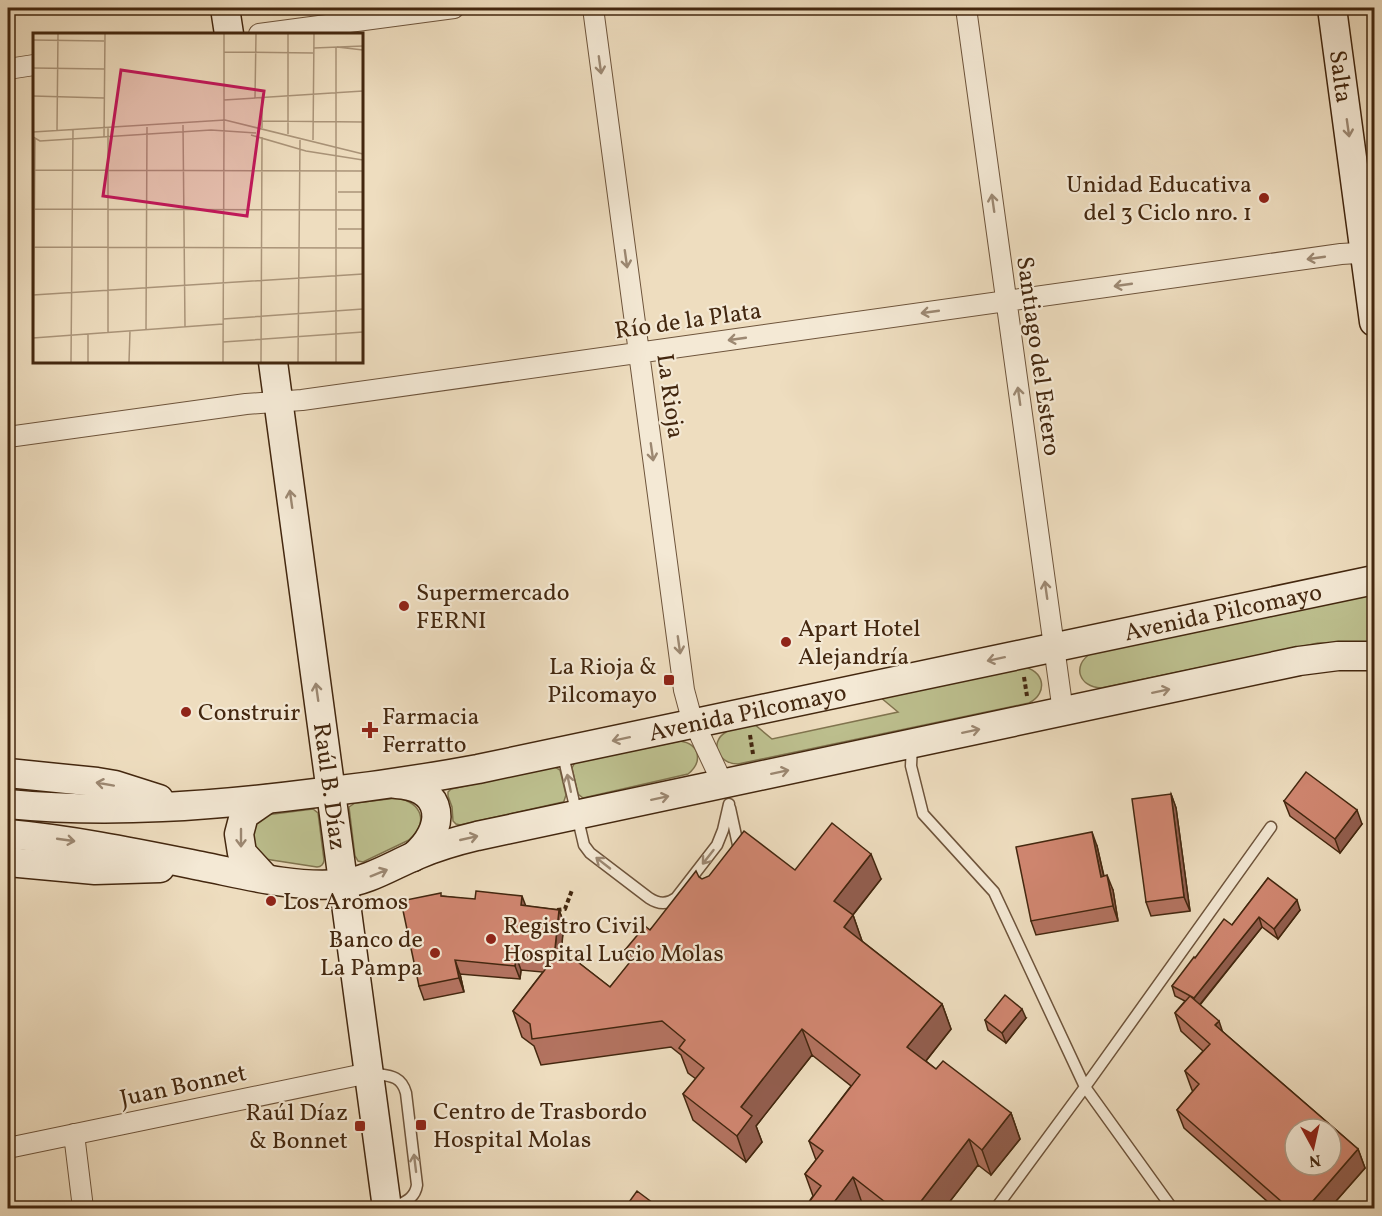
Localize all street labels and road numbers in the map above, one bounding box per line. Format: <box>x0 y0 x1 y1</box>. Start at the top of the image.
street label: Salta <box>1319 48 1360 105</box>
street label: Santiago del Estero <box>1006 254 1068 458</box>
street label: Río de la Plata <box>613 295 764 349</box>
street label: La Rioja <box>646 352 692 441</box>
street label: Avenida Pilcomayo <box>1122 576 1325 651</box>
street label: Avenida Pilcomayo <box>646 677 850 752</box>
street label: Raúl B. Díaz <box>303 721 354 852</box>
street label: Juan Bonnet <box>117 1057 250 1117</box>

